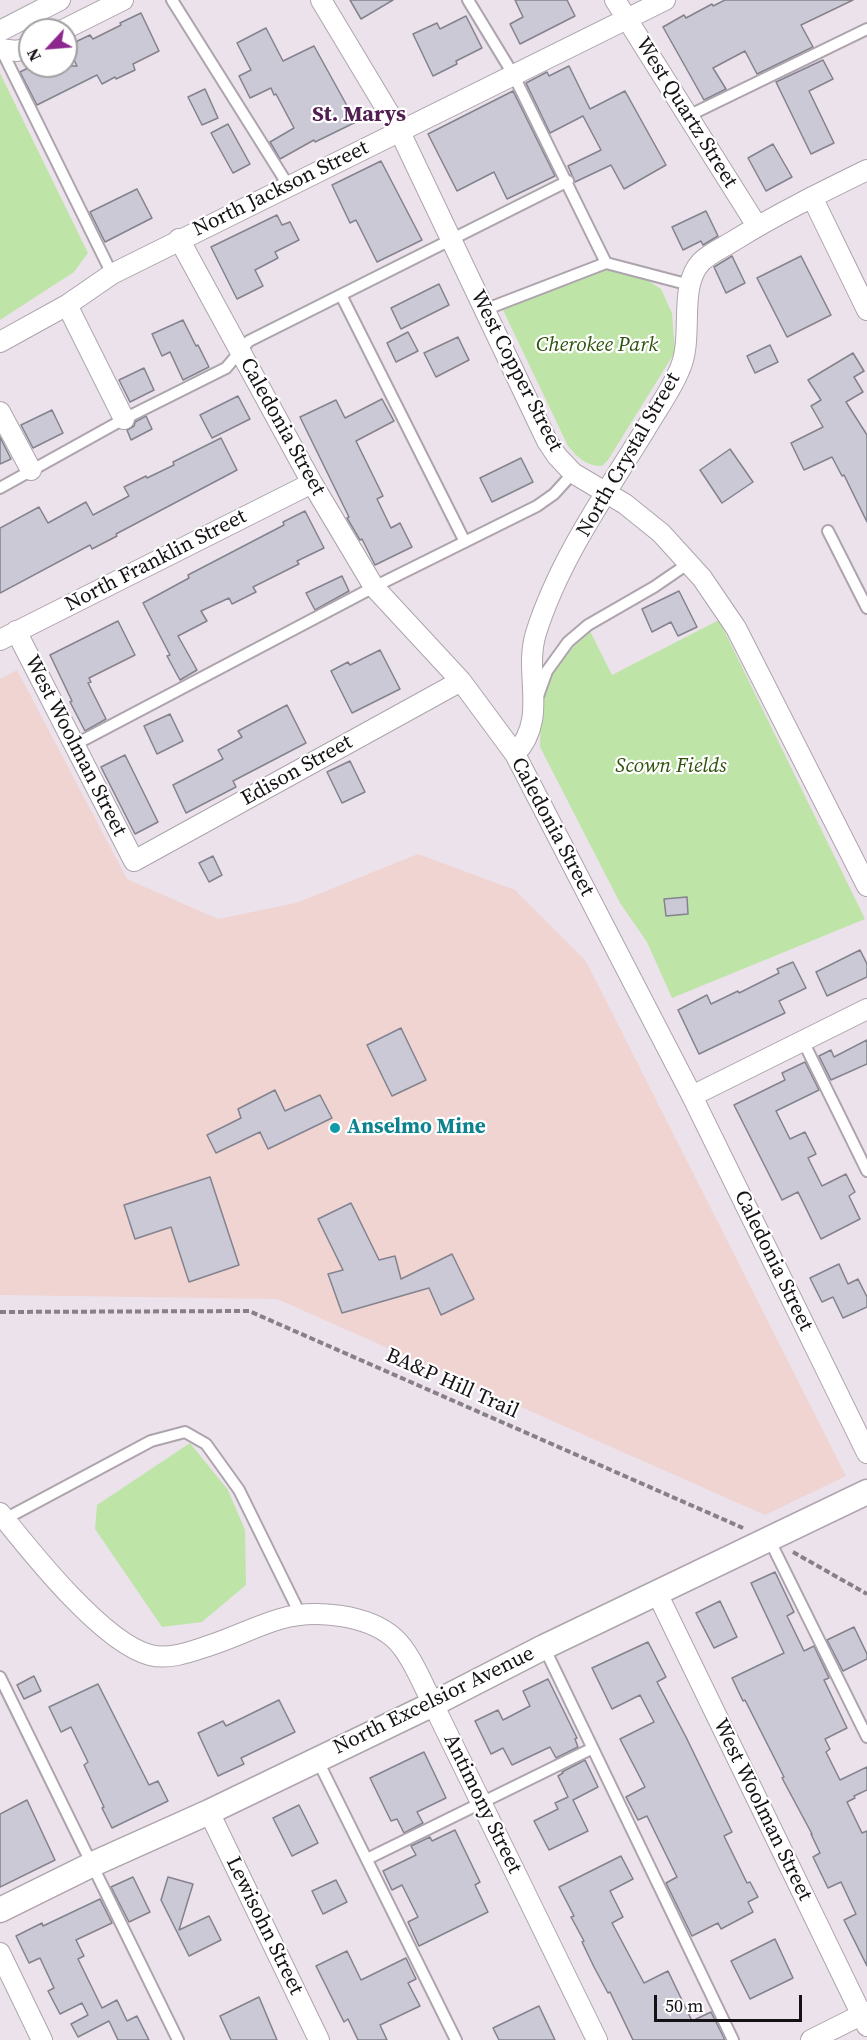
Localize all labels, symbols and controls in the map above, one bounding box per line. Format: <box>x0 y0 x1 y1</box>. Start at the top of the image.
north arrow <box>18 18 78 78</box>
street label: West Quartz Street <box>630 33 742 193</box>
text: N <box>21 45 46 65</box>
district label: St. Marys <box>312 102 406 128</box>
street label: North Jackson Street <box>189 136 373 242</box>
street label: West Copper Street <box>464 286 568 456</box>
park label: Cherokee Park <box>536 333 658 359</box>
street label: Caledonia Street <box>234 354 330 500</box>
street label: North Crystal Street <box>572 368 686 542</box>
street label: North Franklin Street <box>61 504 251 618</box>
street label: West Woolman Street <box>18 651 132 841</box>
street label: Edison Street <box>237 730 357 812</box>
street label: Caledonia Street <box>505 753 599 901</box>
park label: Scown Fields <box>615 754 727 780</box>
place label: Anselmo Mine <box>347 1115 486 1141</box>
marker: Anselmo Mine <box>328 1121 342 1135</box>
street label: Caledonia Street <box>728 1187 818 1335</box>
street label: BA&P Hill Trail <box>382 1343 522 1425</box>
street label: North Excelsior Avenue <box>329 1641 539 1761</box>
street label: West Woolman Street <box>707 1715 817 1905</box>
street label: Antimony Street <box>437 1730 527 1878</box>
street label: Lewisohn Street <box>220 1853 308 1999</box>
scale bar <box>657 1983 806 2021</box>
text: 50 m <box>665 1993 703 2018</box>

